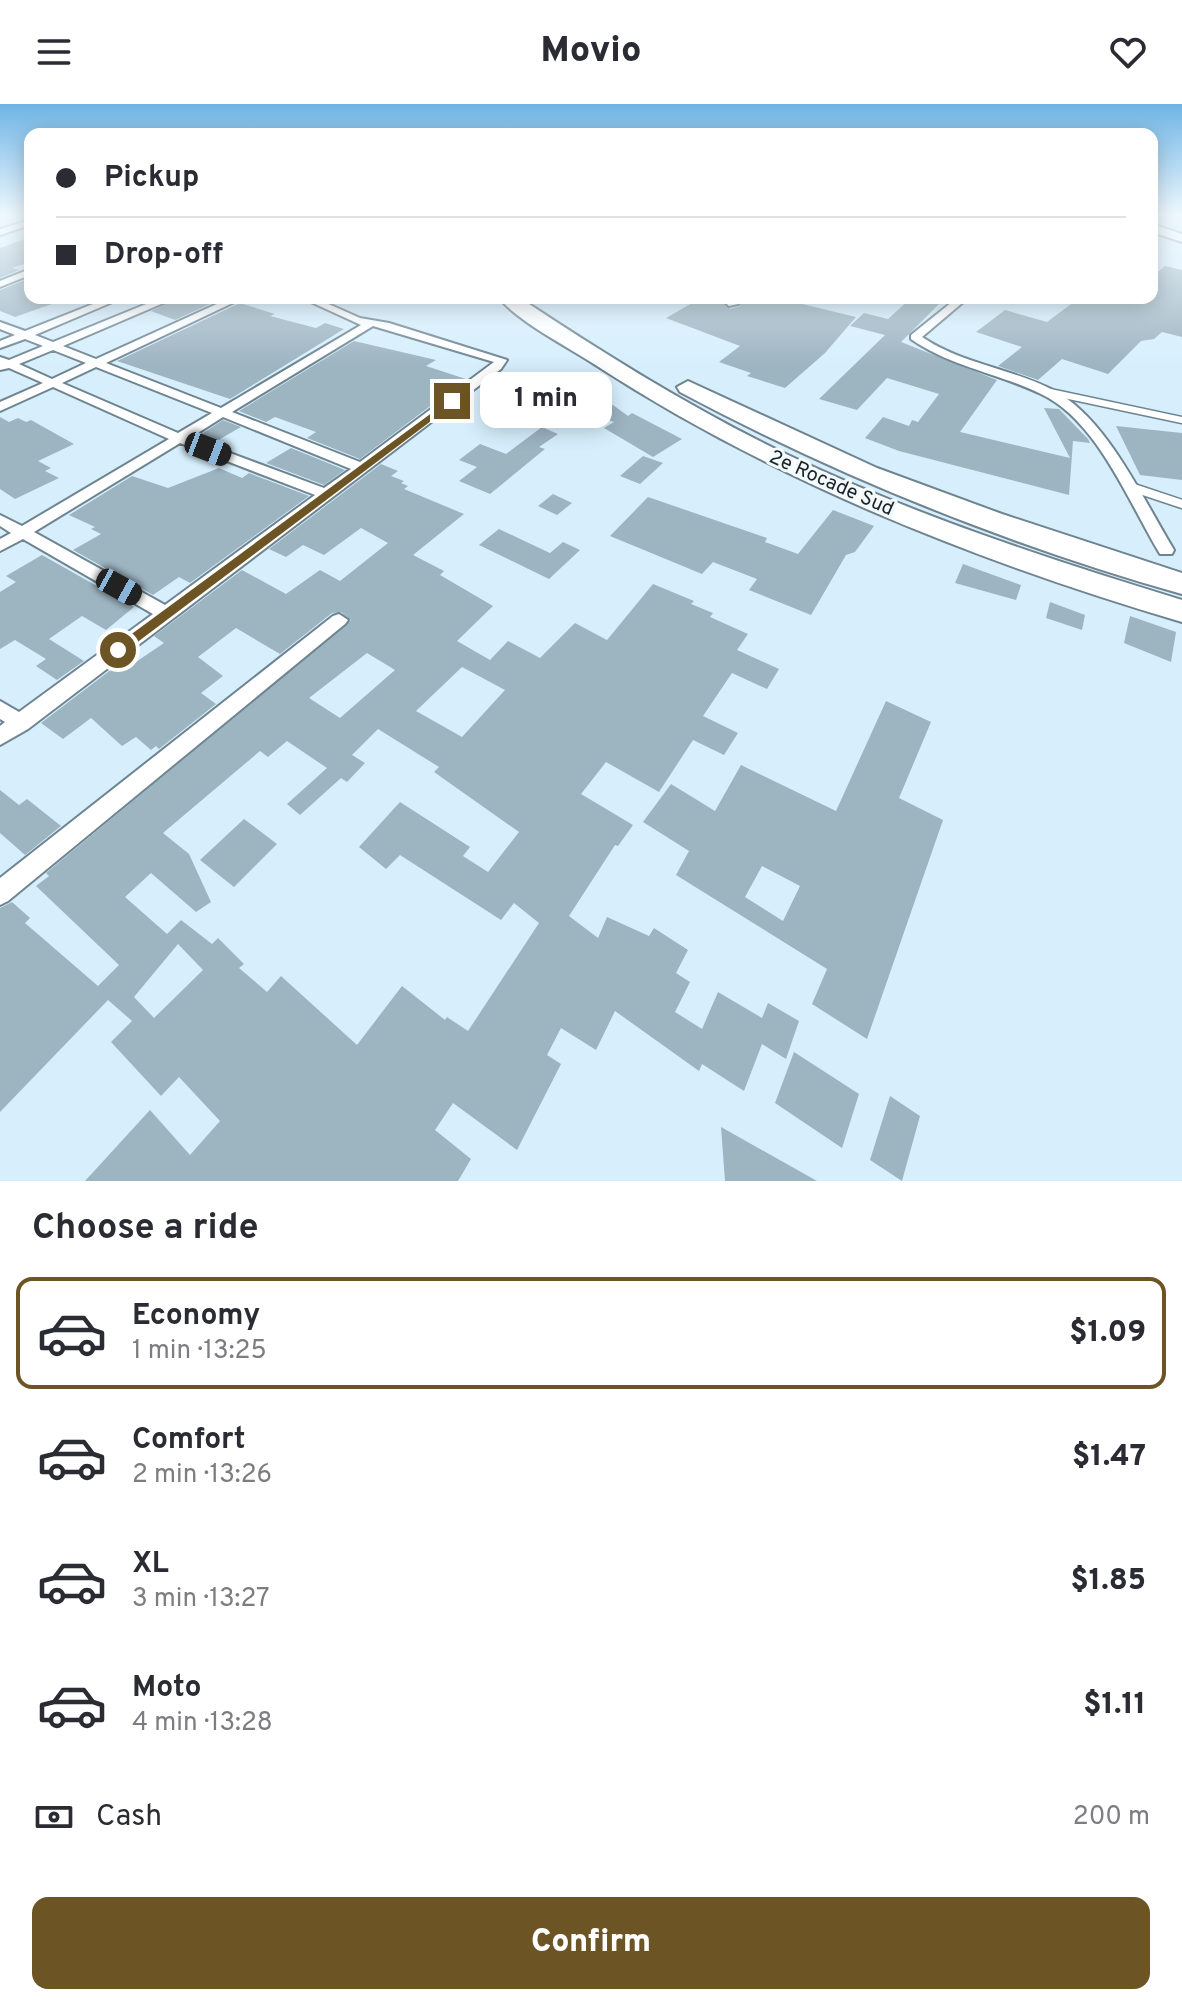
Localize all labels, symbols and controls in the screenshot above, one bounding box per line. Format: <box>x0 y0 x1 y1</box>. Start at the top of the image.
text: Movio <box>541 29 641 75</box>
icon: menu <box>32 30 76 74</box>
icon: heart <box>1106 30 1150 74</box>
text: Pickup <box>104 160 199 197</box>
text: Drop-off <box>104 237 223 274</box>
callout: 1 min <box>480 373 612 429</box>
route end <box>434 383 470 419</box>
text: 1 min <box>514 383 578 416</box>
car <box>181 429 235 469</box>
street label: 2e Rocade Sud <box>765 445 898 523</box>
car <box>92 565 146 609</box>
route start <box>100 632 136 668</box>
text: Choose a ride <box>32 1206 258 1252</box>
icon: car <box>36 1297 108 1369</box>
text: Economy <box>132 1298 260 1335</box>
text: $1.09 <box>1069 1315 1146 1352</box>
text: 1 min · 13:25 <box>132 1335 267 1368</box>
icon: car <box>36 1421 108 1493</box>
text: Comfort <box>132 1422 245 1459</box>
text: $1.47 <box>1072 1439 1146 1476</box>
text: 2 min · 13:26 <box>132 1459 272 1492</box>
icon: car <box>36 1545 108 1617</box>
text: XL <box>132 1546 169 1583</box>
text: $1.85 <box>1070 1563 1146 1600</box>
text: 3 min · 13:27 <box>132 1583 270 1616</box>
icon: car <box>36 1669 108 1741</box>
text: Moto <box>132 1670 202 1707</box>
text: $1.11 <box>1083 1687 1146 1724</box>
text: 4 min · 13:28 <box>132 1707 273 1740</box>
icon: cash <box>32 1795 76 1839</box>
text: Cash <box>96 1799 162 1836</box>
text: 200 m <box>1073 1801 1150 1834</box>
button: Confirm <box>32 1897 1150 1989</box>

